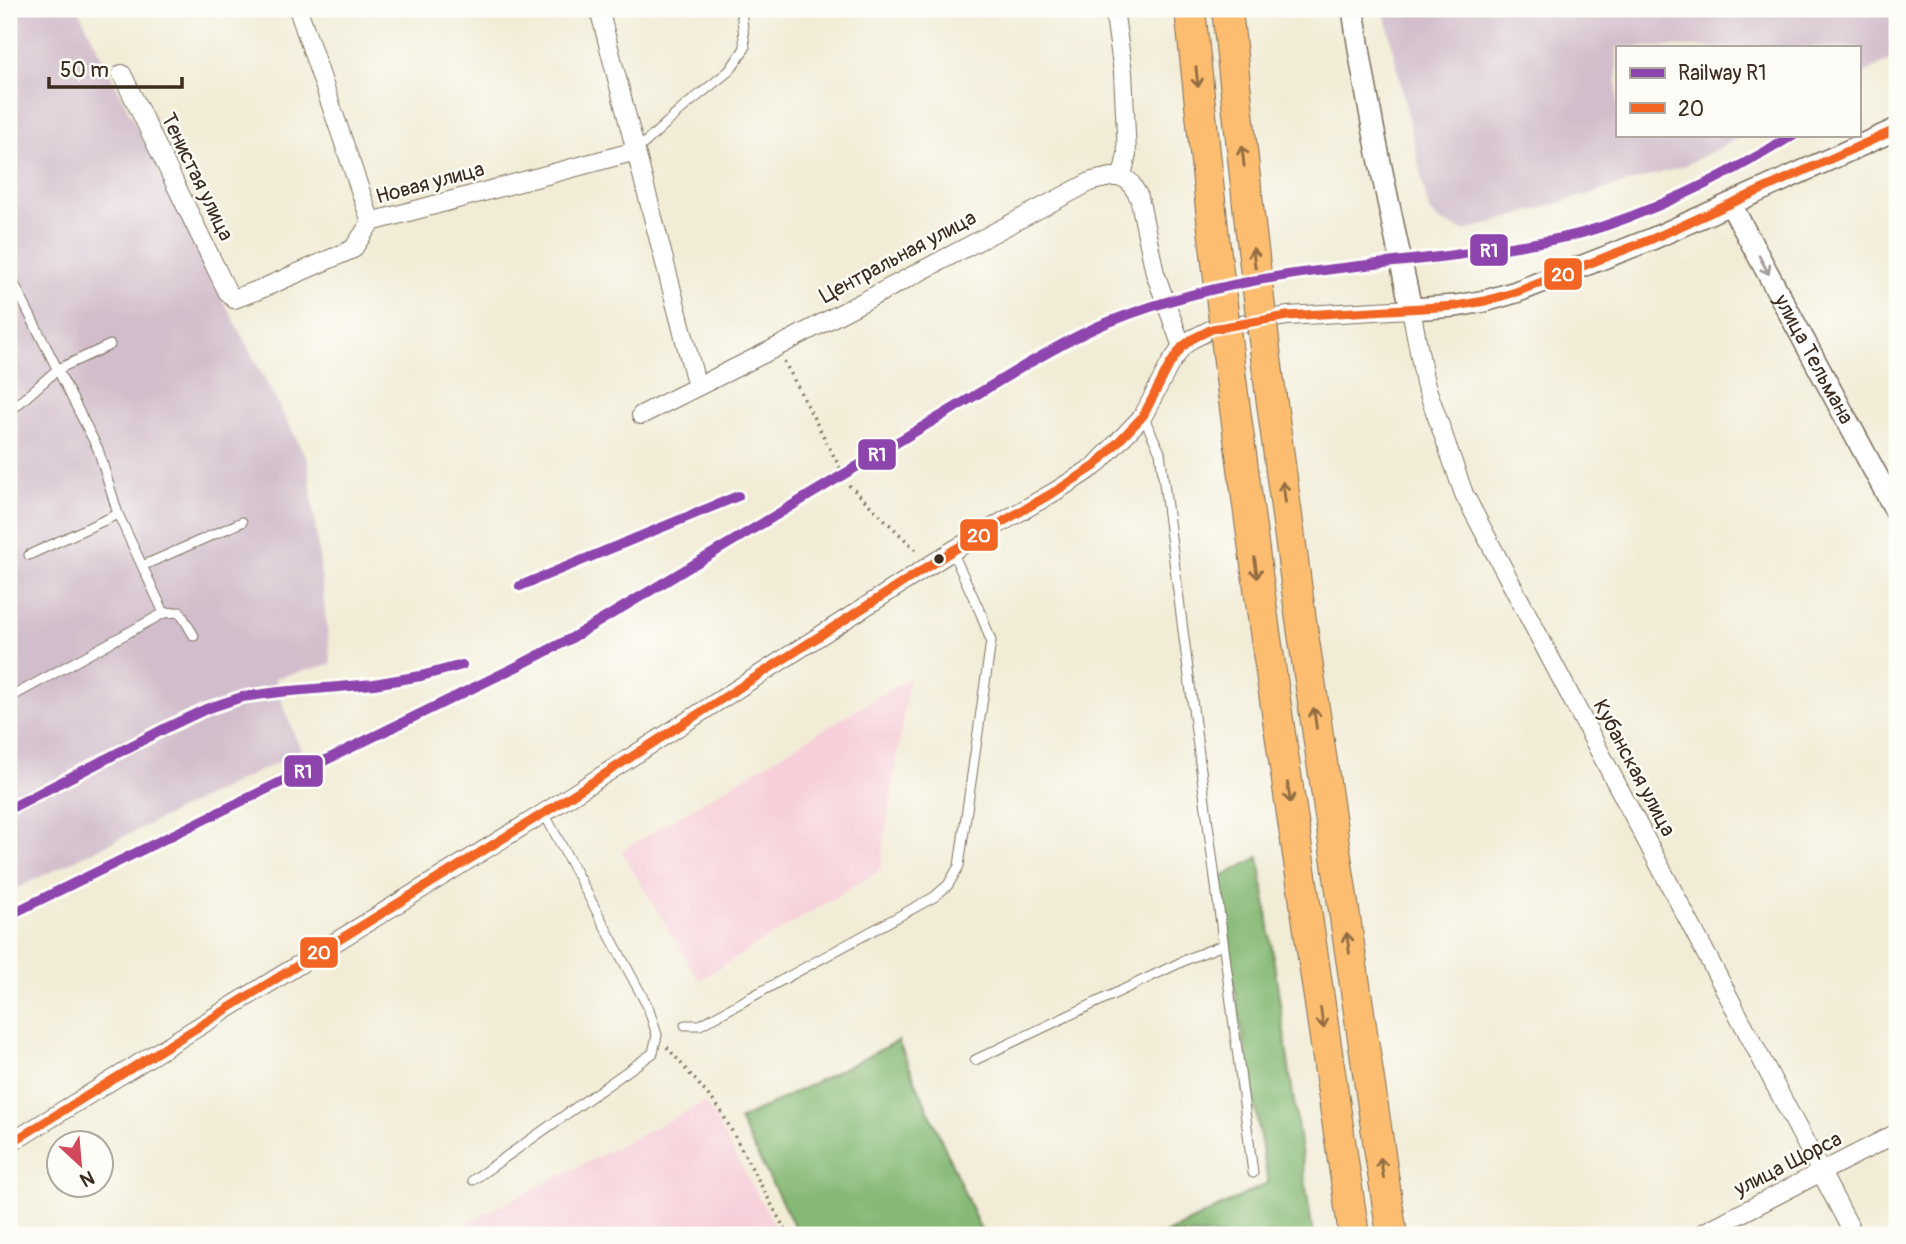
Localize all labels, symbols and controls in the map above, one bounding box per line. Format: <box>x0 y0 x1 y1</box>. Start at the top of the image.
scale bar <box>49 46 182 90</box>
legend <box>1616 46 1860 136</box>
text: 50 m <box>60 57 109 84</box>
text: Railway R1 <box>1678 60 1767 87</box>
one-way arrow <box>1191 65 1204 87</box>
text: 20 <box>1678 96 1704 123</box>
street label: Тенистая улица <box>154 109 240 245</box>
one-way arrow <box>1236 146 1249 168</box>
street label: Новая улица <box>373 156 487 210</box>
street label: Центральная улица <box>815 204 981 310</box>
line badge: R1 <box>1469 233 1509 267</box>
text: R1 <box>1480 239 1498 263</box>
one-way arrow <box>1247 247 1260 270</box>
one-way arrow <box>1757 254 1771 275</box>
line badge: 20 <box>1543 257 1583 291</box>
text: 20 <box>1551 263 1575 287</box>
street label: улица Тельмана <box>1768 289 1860 429</box>
line badge: R1 <box>857 438 897 471</box>
text: R1 <box>868 443 886 467</box>
one-way arrow <box>1277 481 1290 504</box>
line badge: 20 <box>959 518 999 552</box>
text: 20 <box>967 524 991 548</box>
unlabelled marker <box>932 552 946 566</box>
one-way arrow <box>1250 556 1263 579</box>
street label: Кубанская улица <box>1587 695 1681 841</box>
one-way arrow <box>1308 707 1321 730</box>
line badge: R1 <box>283 754 324 788</box>
text: R1 <box>294 760 312 784</box>
one-way arrow <box>1282 781 1295 804</box>
one-way arrow <box>1341 932 1354 955</box>
line badge: 20 <box>299 936 339 969</box>
text: 20 <box>307 941 331 965</box>
one-way arrow <box>1316 1006 1329 1029</box>
street label: улица Щорса <box>1729 1125 1846 1203</box>
north arrow <box>46 1128 116 1198</box>
one-way arrow <box>1375 1157 1388 1180</box>
text: N <box>76 1165 98 1192</box>

